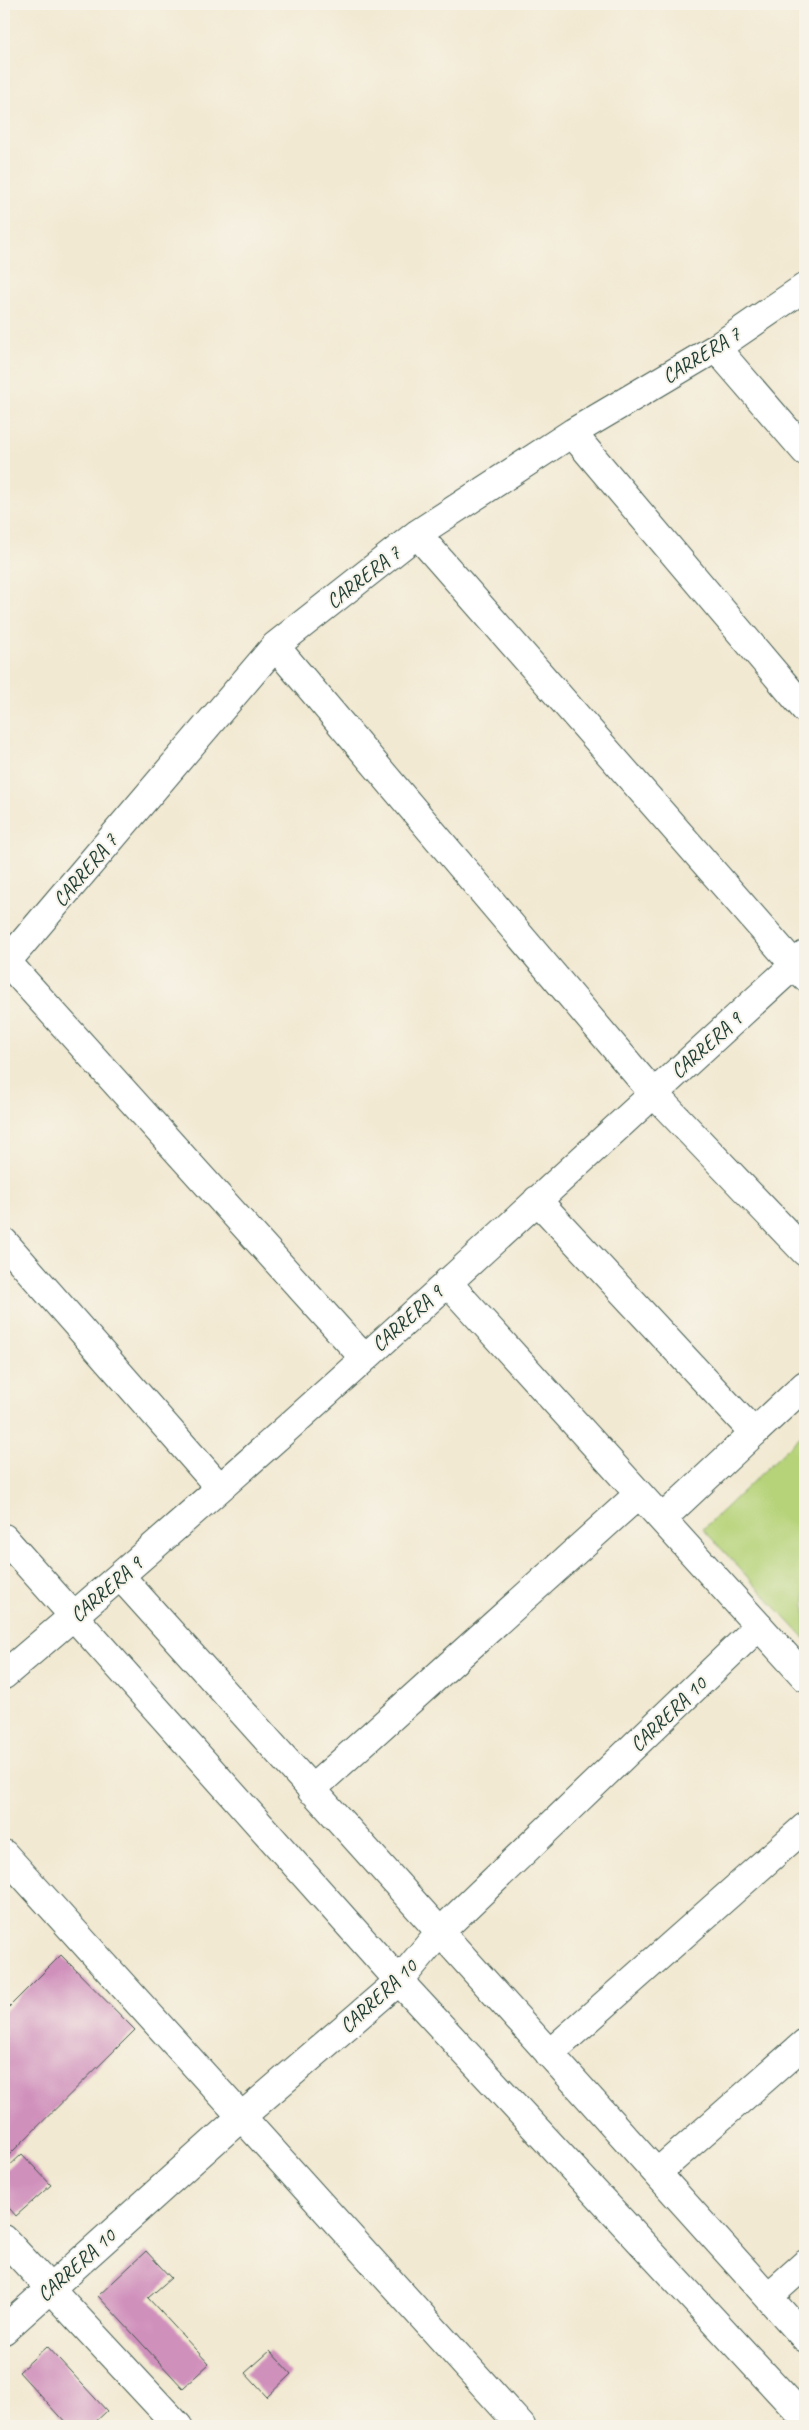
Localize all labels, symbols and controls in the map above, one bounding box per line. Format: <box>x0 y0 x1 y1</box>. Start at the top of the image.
street label: CARRERA 7 <box>657 320 746 389</box>
street label: CARRERA 7 <box>321 539 407 614</box>
street label: CARRERA 7 <box>47 827 124 912</box>
street label: CARRERA 9 <box>665 1005 748 1084</box>
street label: CARRERA 9 <box>366 1278 449 1357</box>
street label: CARRERA 9 <box>65 1550 149 1627</box>
street label: CARRERA 10 <box>624 1670 713 1757</box>
street label: CARRERA 10 <box>334 1952 423 2039</box>
street label: CARRERA 10 <box>31 2222 122 2307</box>

